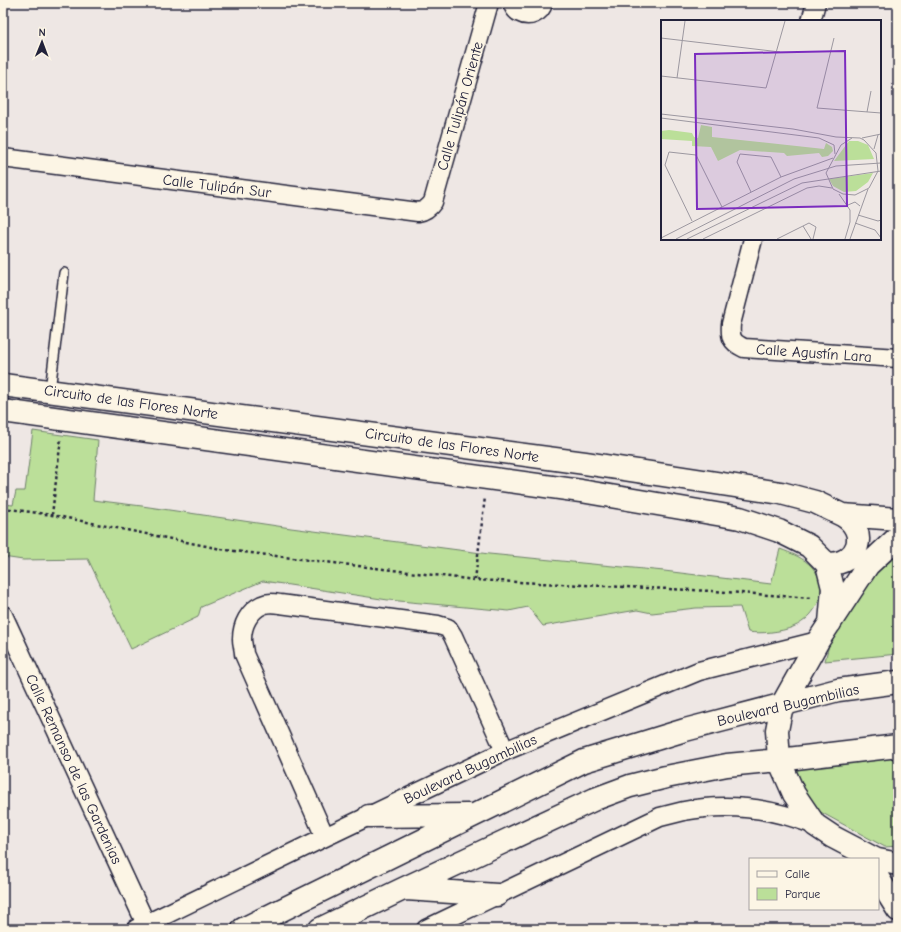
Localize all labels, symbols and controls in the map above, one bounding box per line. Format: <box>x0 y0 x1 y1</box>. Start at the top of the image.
inset map <box>661 20 881 240</box>
north arrow <box>22 22 62 62</box>
text: N <box>38 26 46 39</box>
street label: Calle Tulipán Oriente <box>433 39 487 173</box>
street label: Calle Tulipán Sur <box>162 170 272 202</box>
street label: Calle Agustín Lara <box>755 340 873 366</box>
street label: Circuito de las Flores Norte <box>43 381 220 423</box>
street label: Circuito de las Flores Norte <box>364 424 541 466</box>
street label: Calle Remanso de las Gardenias <box>22 671 126 867</box>
street label: Boulevard Bugambilias <box>715 680 861 730</box>
street label: Boulevard Bugambilias <box>400 730 540 808</box>
legend <box>749 858 879 910</box>
text: Calle <box>785 867 810 881</box>
text: Parque <box>785 887 820 901</box>

